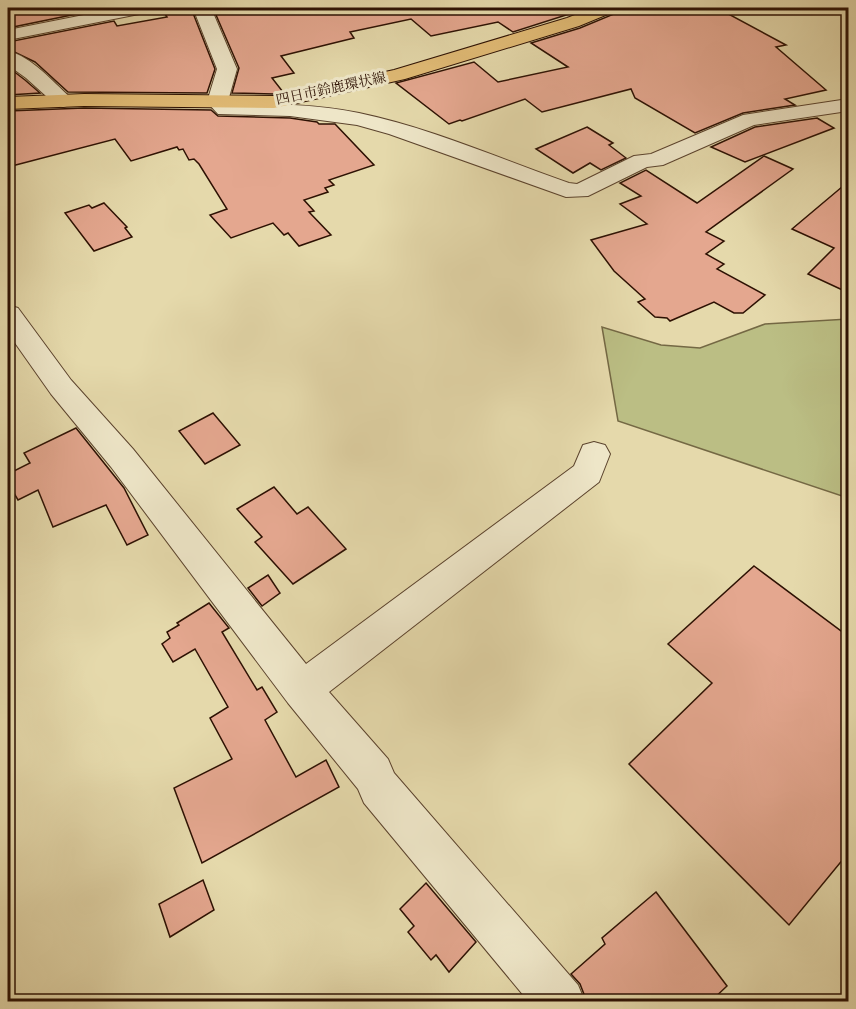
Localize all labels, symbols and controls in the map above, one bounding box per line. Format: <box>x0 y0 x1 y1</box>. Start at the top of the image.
street label: 四日市鈴鹿環状線 <box>274 69 388 109</box>

